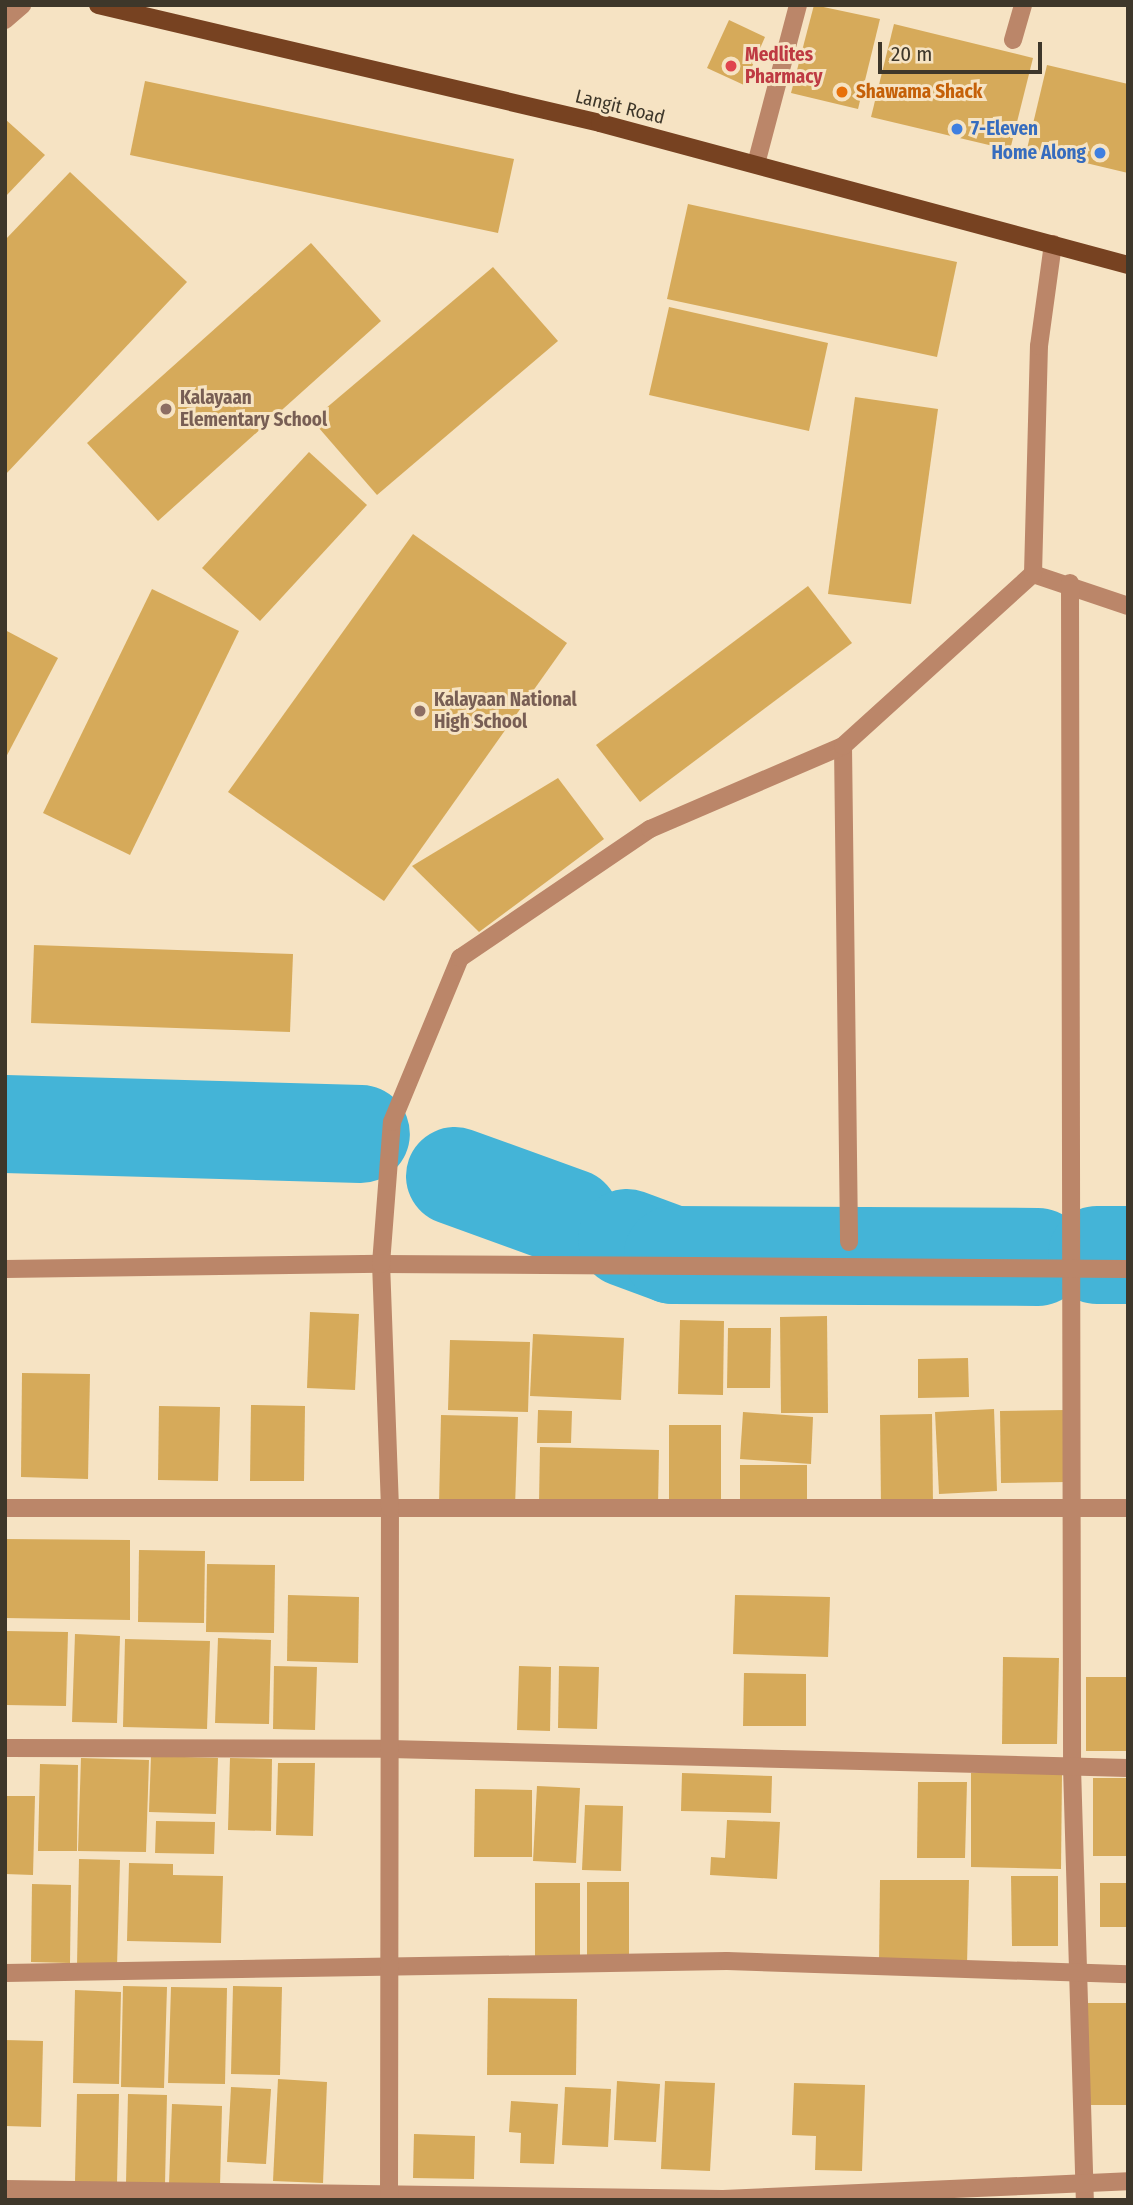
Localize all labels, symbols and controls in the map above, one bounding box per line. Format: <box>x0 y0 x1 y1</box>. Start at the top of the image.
scale bar <box>881 28 1046 72</box>
text: 20 m <box>891 41 932 67</box>
place label: Medlites Pharmacy <box>745 44 823 88</box>
marker: Medlites Pharmacy <box>723 58 739 74</box>
place label: Shawama Shack <box>856 81 982 103</box>
marker: Shawama Shack <box>834 84 850 100</box>
street label: Langit Road <box>573 85 667 129</box>
place label: 7-Eleven <box>971 118 1038 140</box>
marker: 7-Eleven <box>949 121 965 137</box>
place label: Home Along <box>991 142 1086 164</box>
marker: Home Along <box>1092 145 1108 161</box>
place label: Kalayaan Elementary School <box>180 387 327 431</box>
marker: Kalayaan Elementary School <box>158 401 174 417</box>
place label: Kalayaan National High School <box>434 689 577 733</box>
marker: Kalayaan National High School <box>412 703 428 719</box>

